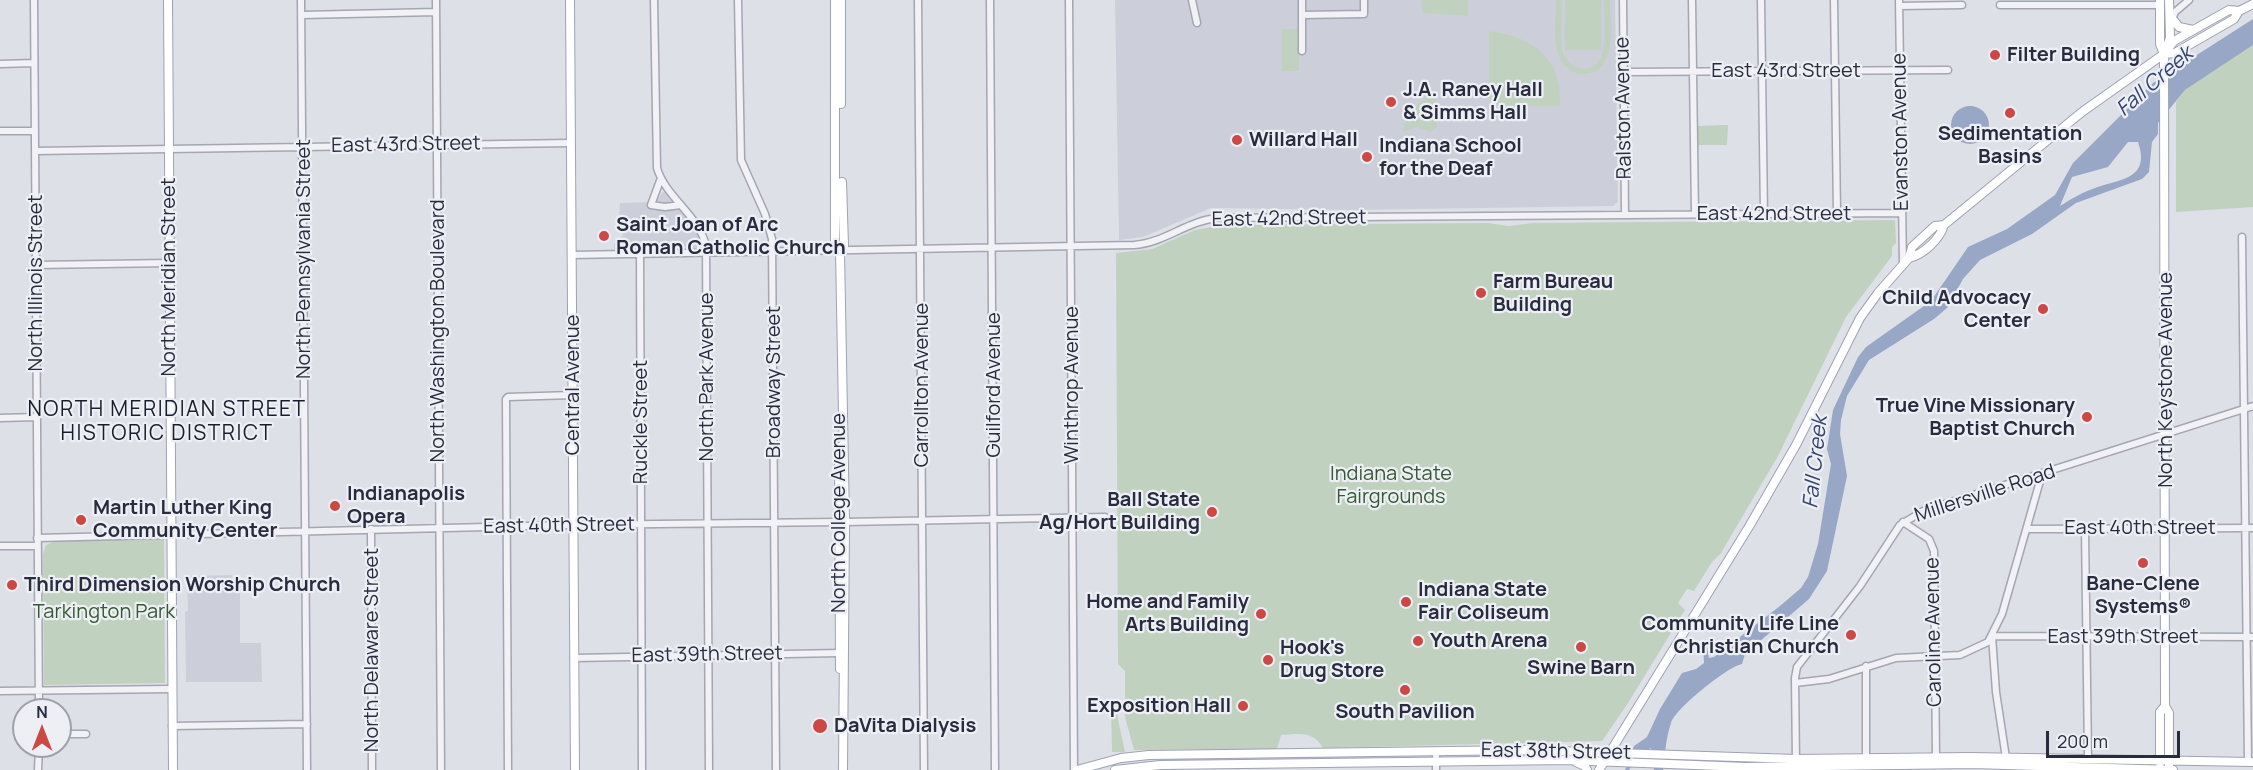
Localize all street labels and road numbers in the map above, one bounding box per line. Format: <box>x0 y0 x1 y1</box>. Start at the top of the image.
street label: Ralston Avenue <box>1611 36 1637 180</box>
street label: Evanston Avenue <box>1888 53 1914 211</box>
street label: East 43rd Street <box>1711 59 1861 83</box>
street label: East 43rd Street <box>331 132 481 158</box>
street label: North Pennsylvania Street <box>292 139 316 379</box>
street label: North Meridian Street <box>157 177 181 377</box>
street label: North Illinois Street <box>24 195 48 371</box>
street label: North Washington Boulevard <box>426 199 450 463</box>
street label: East 42nd Street <box>1697 202 1851 226</box>
street label: East 42nd Street <box>1211 206 1367 232</box>
street label: North Keystone Avenue <box>2154 272 2178 488</box>
street label: North Park Avenue <box>695 293 719 461</box>
street label: Carrollton Avenue <box>910 303 934 467</box>
street label: Broadway Street <box>762 306 786 458</box>
street label: Winthrop Avenue <box>1060 306 1084 464</box>
street label: Guilford Avenue <box>982 312 1006 458</box>
street label: Central Avenue <box>561 315 585 455</box>
street label: Ruckle Street <box>629 360 653 484</box>
street label: North College Avenue <box>827 413 851 613</box>
street label: Millersville Road <box>1912 460 2058 528</box>
street label: East 40th Street <box>483 513 635 539</box>
street label: East 40th Street <box>2064 516 2216 540</box>
street label: North Delaware Street <box>360 548 384 752</box>
street label: Caroline Avenue <box>1921 557 1947 707</box>
street label: East 39th Street <box>2047 625 2199 649</box>
street label: East 39th Street <box>631 642 783 668</box>
street label: East 38th Street <box>1481 739 1631 765</box>

